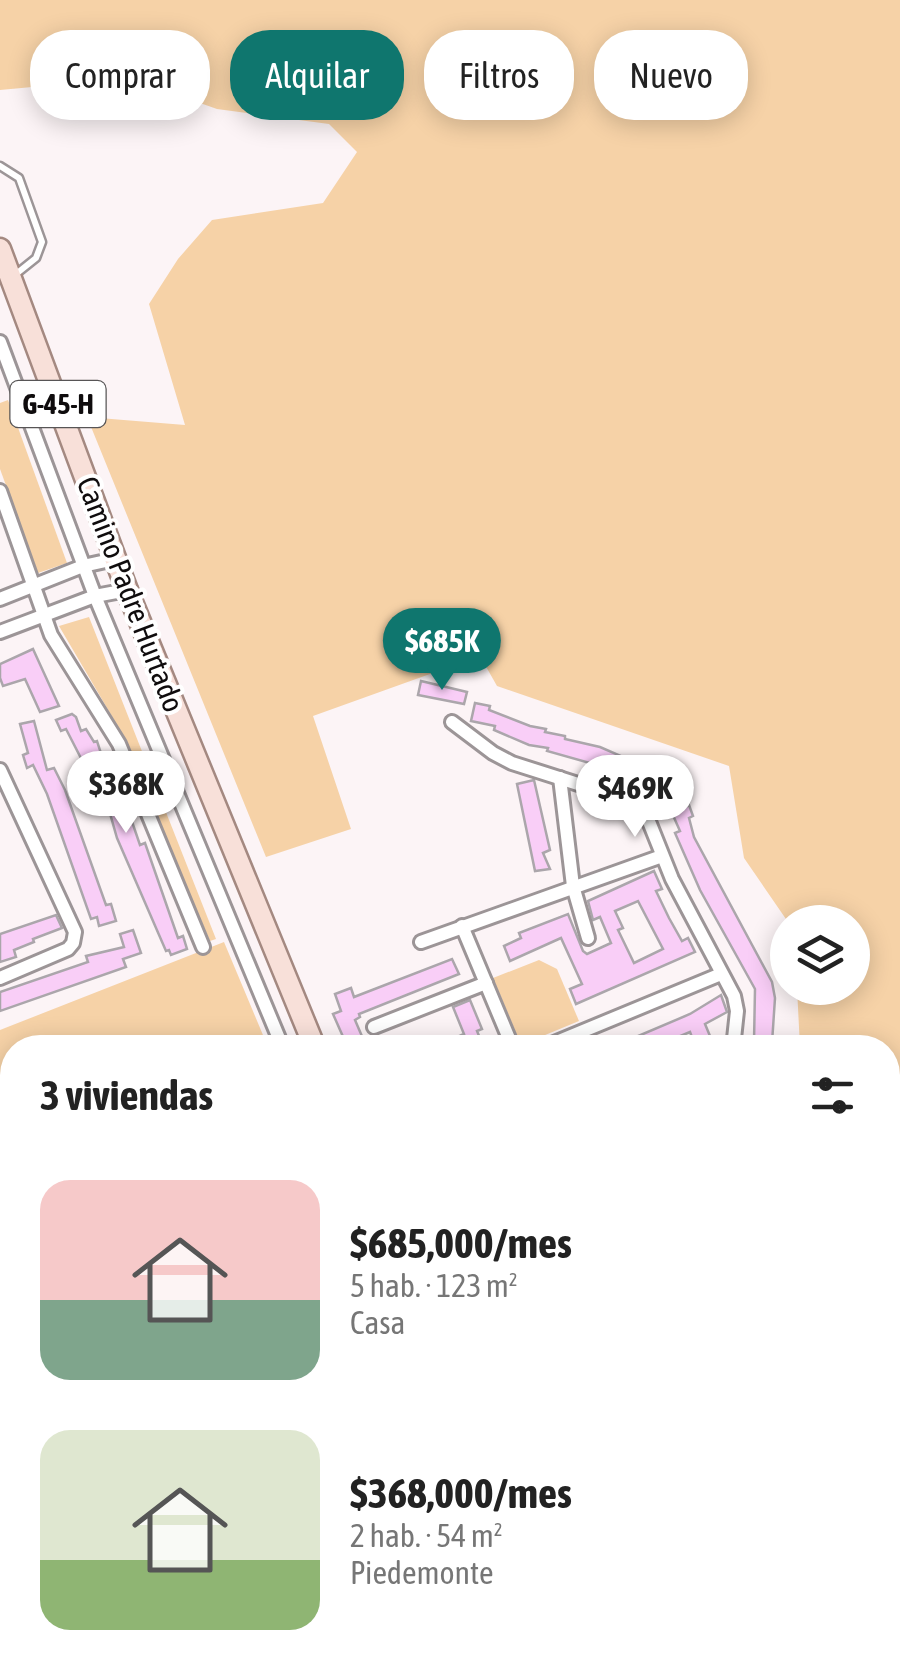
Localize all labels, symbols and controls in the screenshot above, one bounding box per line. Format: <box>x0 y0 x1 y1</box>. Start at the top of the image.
chip: Comprar <box>30 30 210 120</box>
chip: Alquilar <box>230 30 404 120</box>
chip: Filtros <box>424 30 574 120</box>
chip: Nuevo <box>594 30 748 120</box>
road number: G-45-H <box>10 381 106 427</box>
street label: Camino Padre Hurtado <box>71 472 191 716</box>
pin: $685K <box>372 608 512 693</box>
text: $685K <box>405 622 479 659</box>
pin: $368K <box>56 751 196 836</box>
pin: $469K <box>565 755 705 840</box>
text: $368K <box>89 765 163 802</box>
text: $469K <box>598 769 672 806</box>
map controls <box>770 905 870 1005</box>
button: layers <box>770 905 870 1005</box>
icon: filters <box>805 1068 860 1123</box>
text: 3 viviendas <box>40 1071 213 1119</box>
text: $685,000/mes <box>350 1219 572 1267</box>
icon: home <box>120 1220 240 1340</box>
text: 5 hab. · 123 m² <box>350 1267 518 1304</box>
text: Casa <box>350 1304 405 1341</box>
text: $368,000/mes <box>350 1469 572 1517</box>
icon: home <box>120 1470 240 1590</box>
text: 2 hab. · 54 m² <box>350 1517 503 1554</box>
text: Piedemonte <box>350 1554 494 1591</box>

